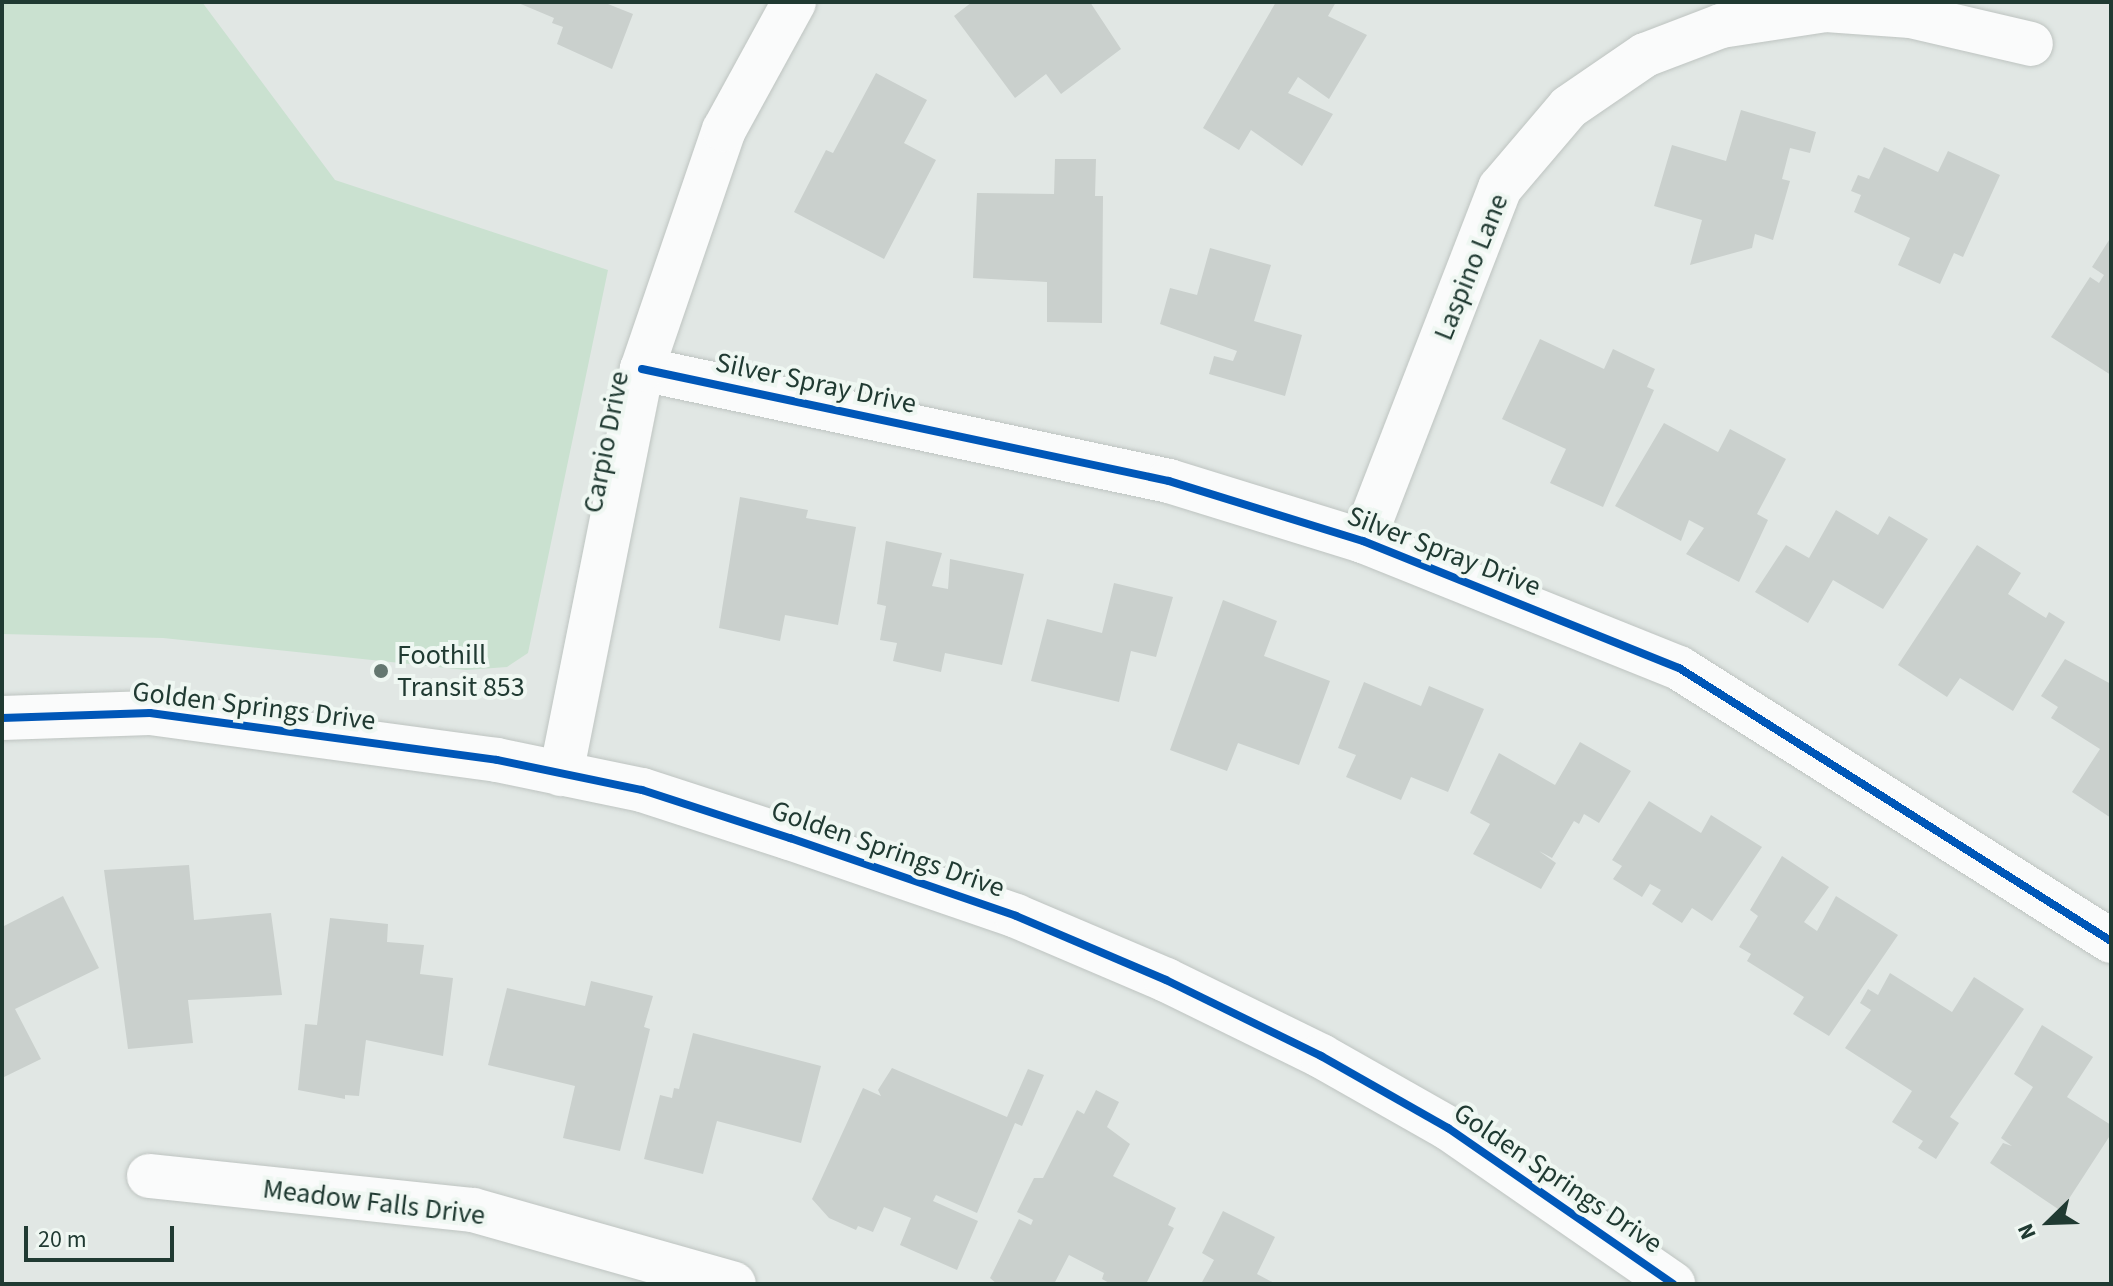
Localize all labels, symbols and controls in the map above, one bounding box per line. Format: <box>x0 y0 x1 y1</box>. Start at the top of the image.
street label: Laspino Lane <box>1426 189 1516 345</box>
street label: Silver Spray Drive <box>713 345 919 421</box>
street label: Carpio Drive <box>576 368 636 516</box>
street label: Silver Spray Drive <box>1343 499 1545 603</box>
place label: Foothill Transit 853 <box>397 638 525 704</box>
marker: Foothill Transit 853 <box>372 662 390 680</box>
street label: Golden Springs Drive <box>131 674 377 738</box>
street label: Golden Springs Drive <box>767 793 1009 905</box>
street label: Golden Springs Drive <box>1447 1096 1669 1260</box>
street label: Meadow Falls Drive <box>261 1172 487 1232</box>
north arrow <box>2009 1182 2089 1262</box>
scale bar <box>28 1210 178 1260</box>
text: N <box>2009 1218 2044 1244</box>
text: 20 m <box>38 1222 87 1257</box>

